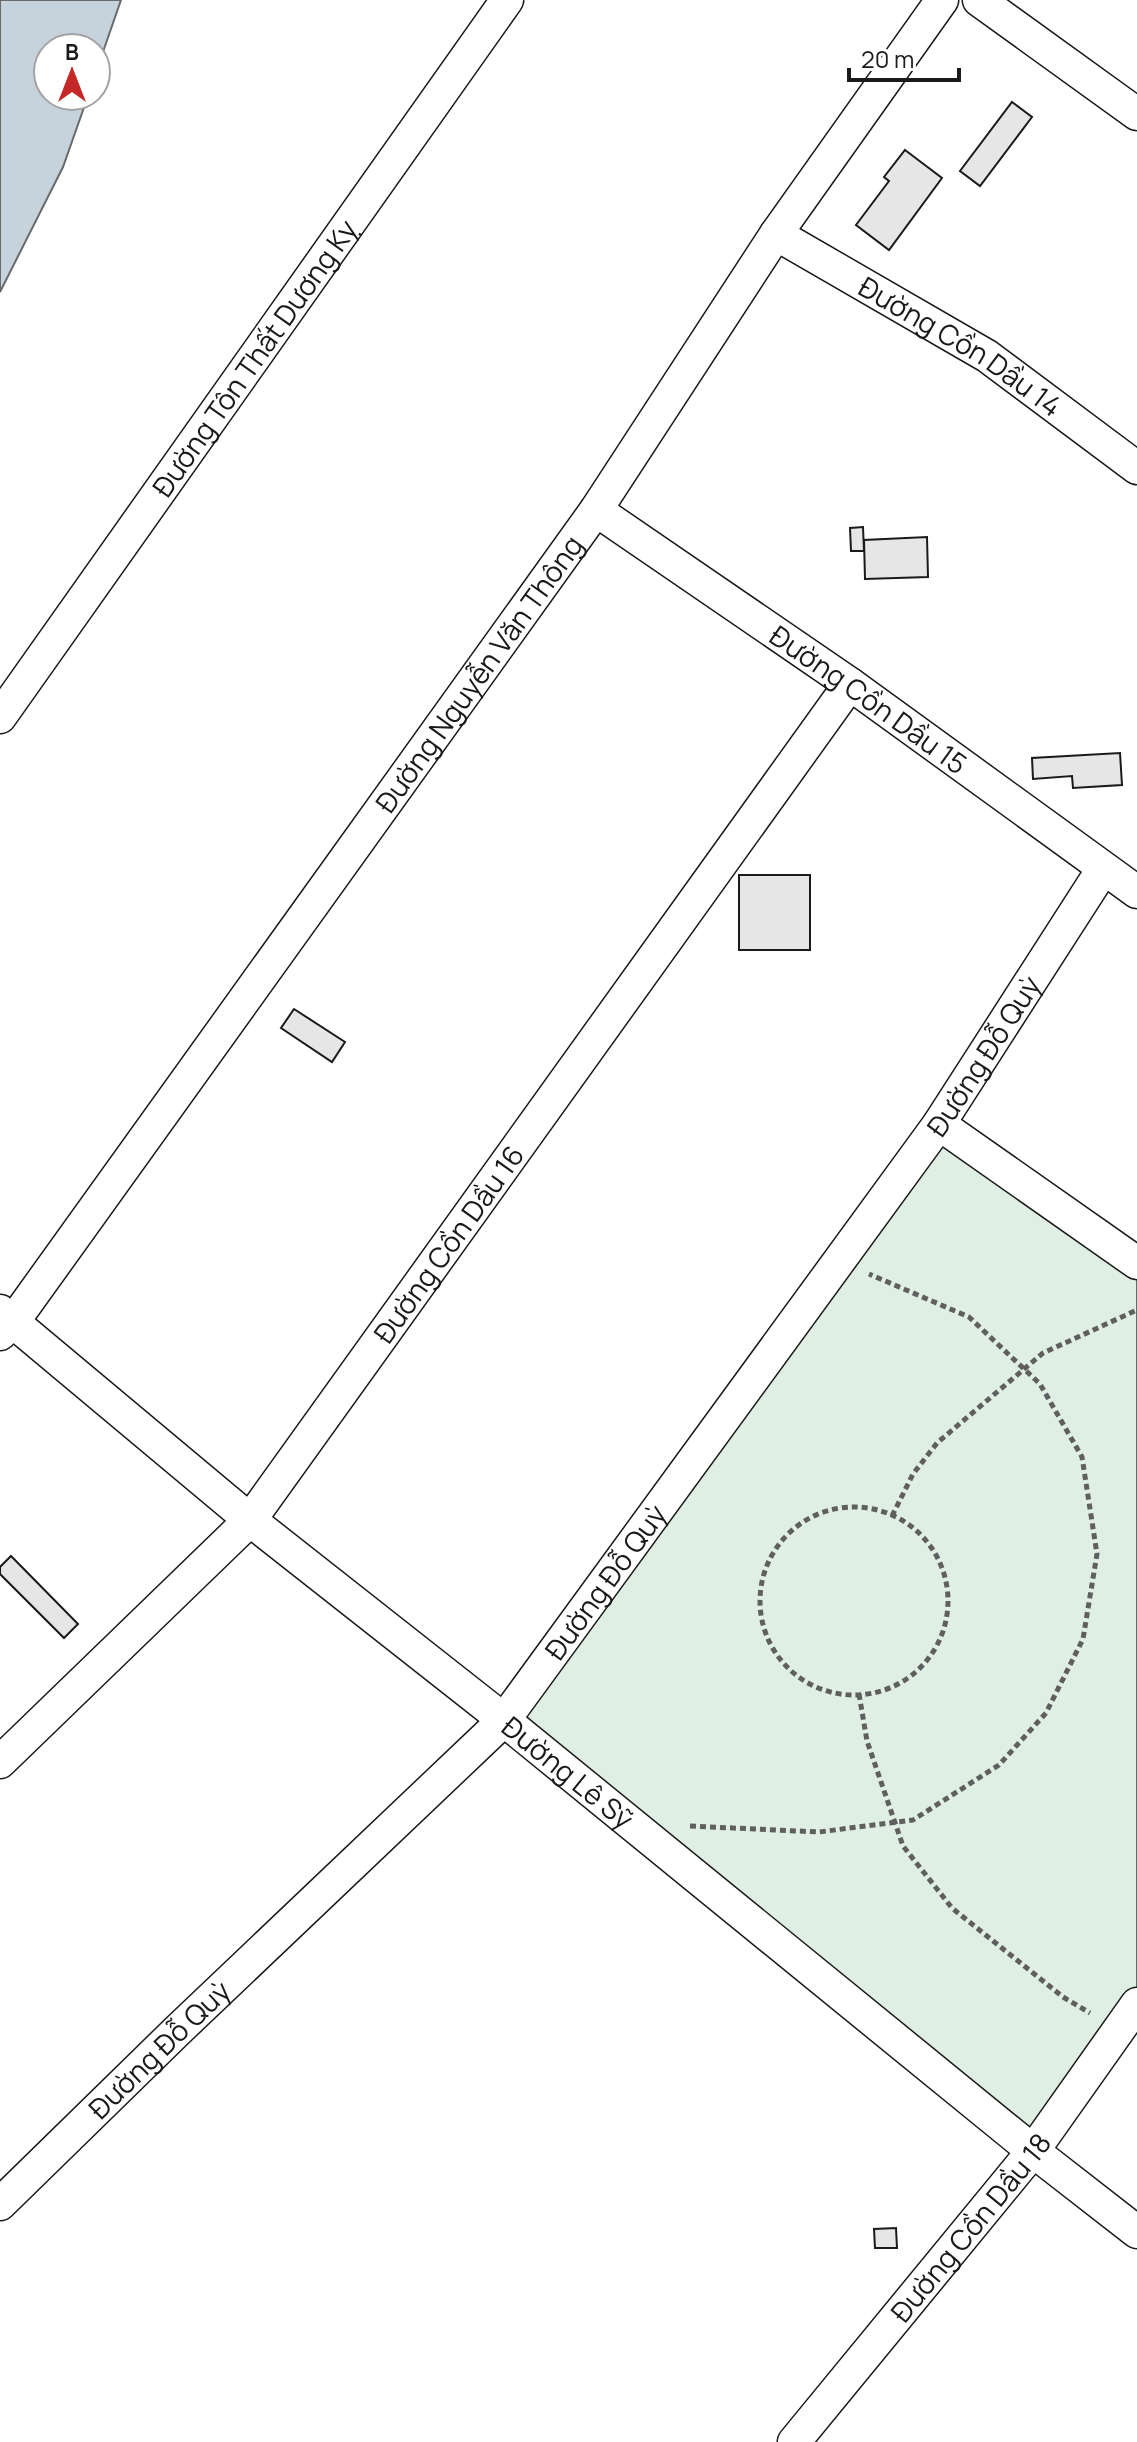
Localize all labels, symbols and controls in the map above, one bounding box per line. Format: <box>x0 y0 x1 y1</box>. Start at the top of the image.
north arrow <box>32 32 112 112</box>
scale bar <box>849 32 959 82</box>
text: B <box>65 37 79 67</box>
text: 20 m <box>861 42 914 75</box>
street label: Đường Tôn Thất Dương Kỵ <box>143 211 365 504</box>
street label: Đường Cồn Dầu 14 <box>852 267 1070 425</box>
street label: Đường Nguyễn Văn Thông <box>366 527 591 820</box>
street label: Đường Cồn Dầu 15 <box>763 616 975 782</box>
street label: Đường Đỗ Quỳ <box>917 968 1049 1144</box>
street label: Đường Cồn Dầu 16 <box>364 1137 532 1350</box>
street label: Đường Đỗ Quỳ <box>535 1496 675 1667</box>
street label: Đường Lê Sỹ <box>495 1707 642 1837</box>
street label: Đường Đỗ Quỳ <box>80 1971 238 2127</box>
street label: Đường Cồn Dầu 18 <box>882 2125 1059 2330</box>

